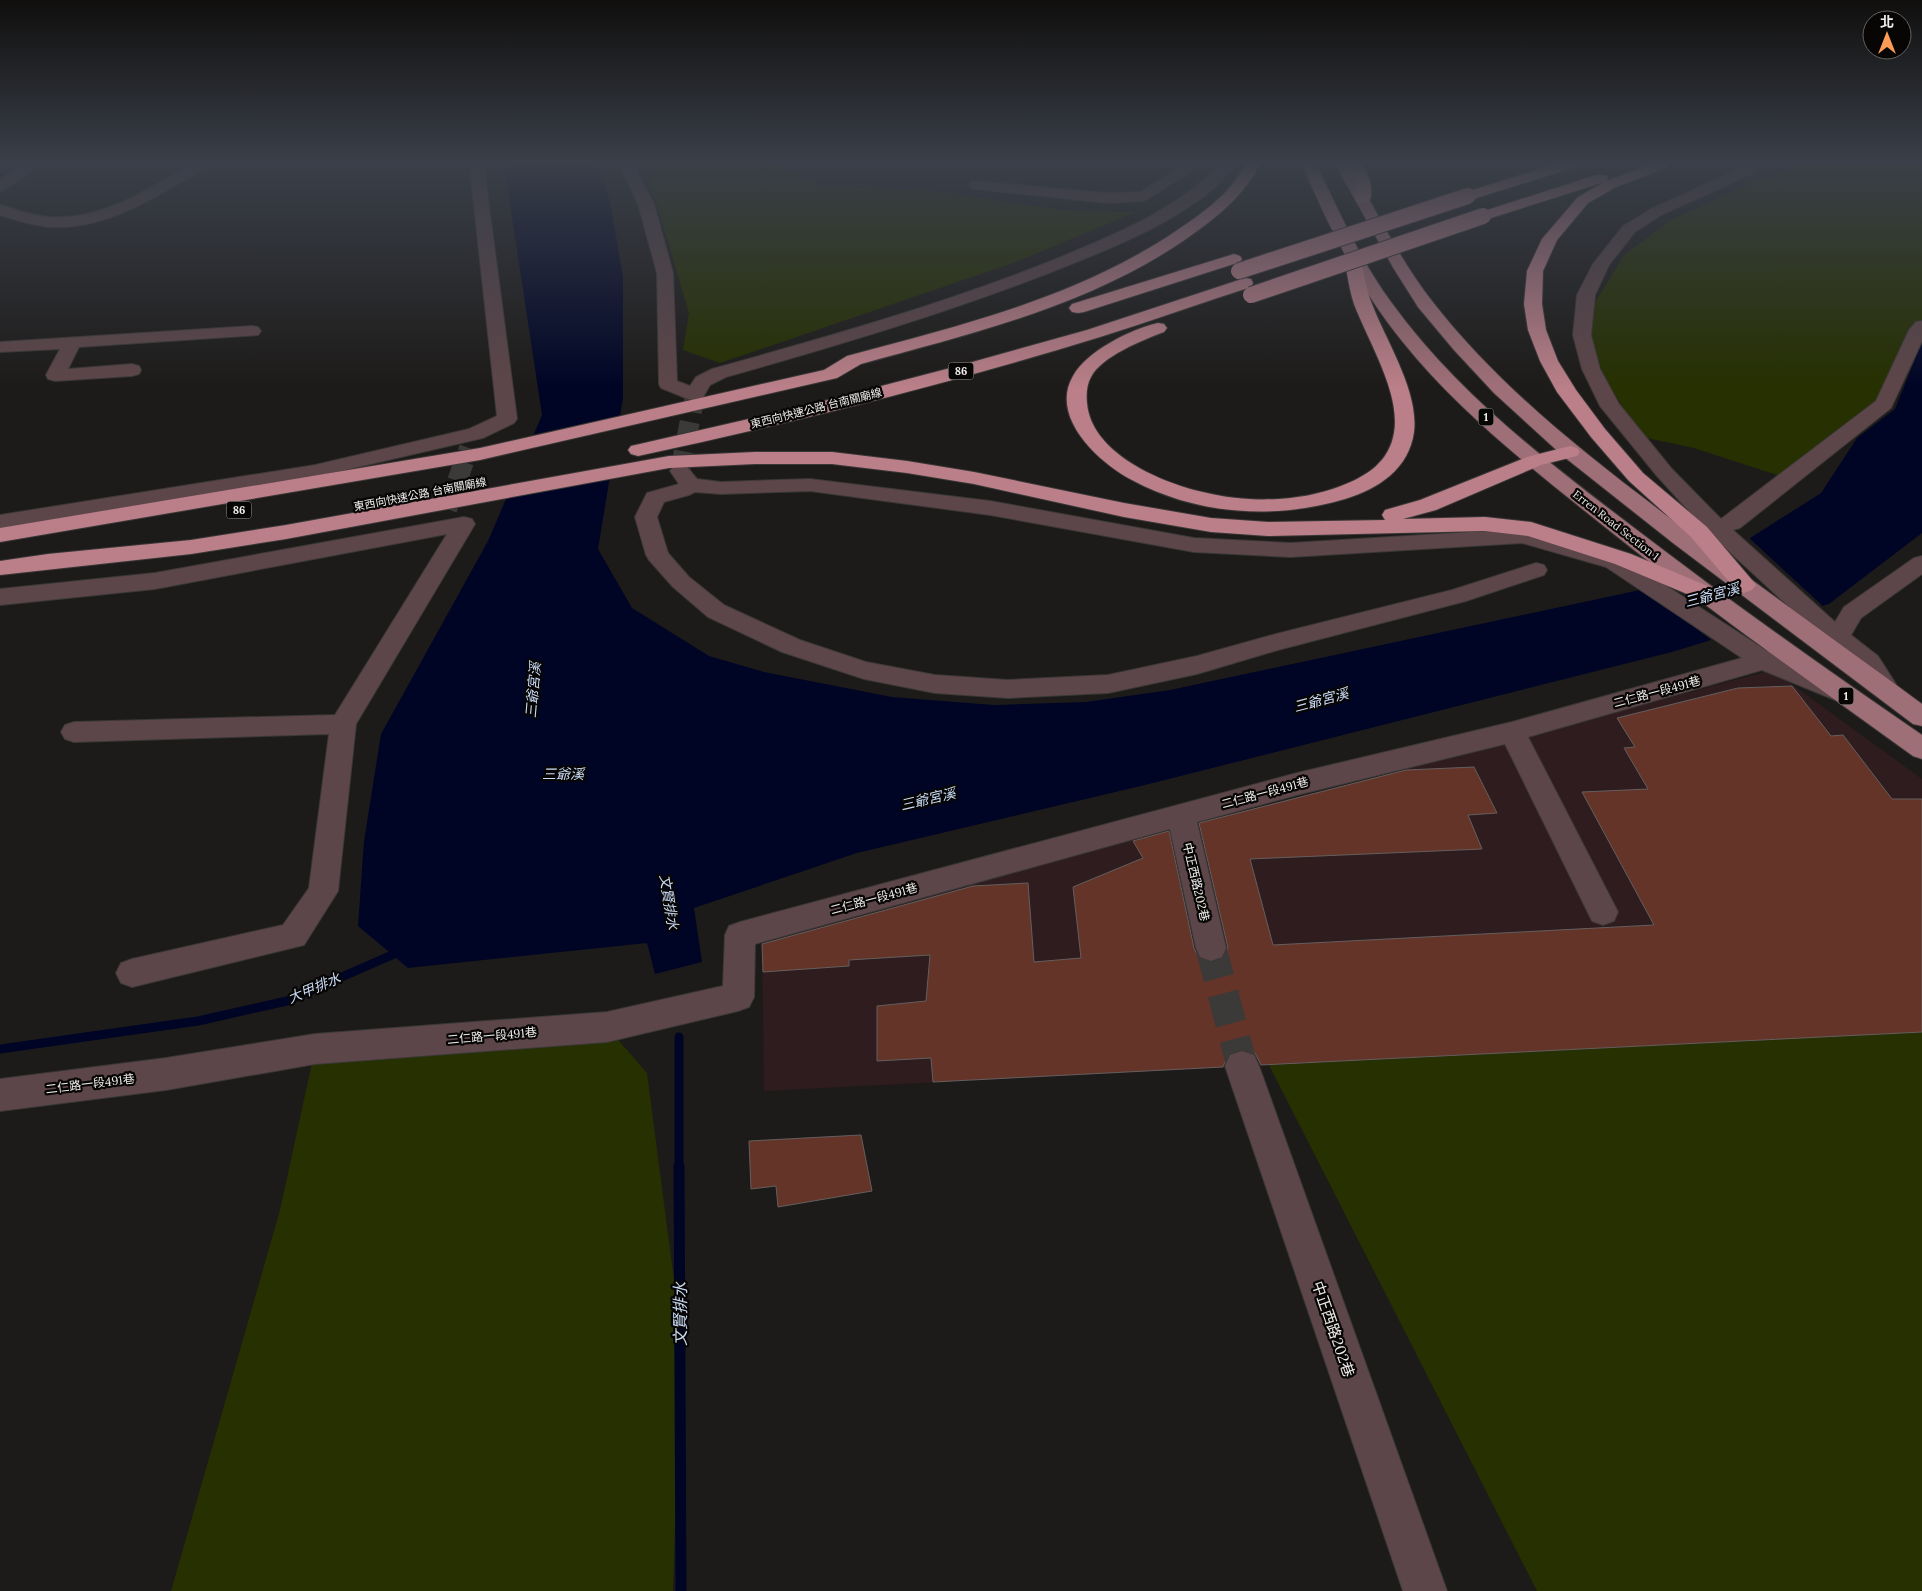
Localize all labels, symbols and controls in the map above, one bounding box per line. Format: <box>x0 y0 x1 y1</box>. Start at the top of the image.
north arrow <box>1862 10 1912 60</box>
text: 北 <box>1880 13 1894 31</box>
road number: 86 <box>948 362 974 380</box>
street label: 東西向快速公路 台南關廟線 <box>749 385 883 431</box>
road number: 1 <box>1478 408 1494 426</box>
street label: 東西向快速公路 台南關廟線 <box>352 474 488 514</box>
street label: Erren Road Section 1 <box>1570 487 1662 563</box>
road number: 86 <box>226 502 252 518</box>
water label: 三爺宮溪 <box>1683 579 1743 611</box>
water label: 三爺宮溪 <box>522 659 545 719</box>
street label: 二仁路一段491巷 <box>1612 673 1702 710</box>
water label: 三爺宮溪 <box>1292 684 1352 716</box>
road number: 1 <box>1838 688 1854 704</box>
water label: 三爺溪 <box>542 765 586 783</box>
street label: 二仁路一段491巷 <box>1220 774 1310 811</box>
water label: 三爺宮溪 <box>899 783 959 814</box>
street label: 中正西路202巷 <box>1180 841 1213 923</box>
water label: 文賢排水 <box>656 873 682 932</box>
street label: 二仁路一段491巷 <box>829 880 919 917</box>
water label: 大甲排水 <box>285 968 344 1007</box>
street label: 二仁路一段491巷 <box>447 1024 537 1047</box>
street label: 二仁路一段491巷 <box>44 1071 135 1096</box>
street label: 中正西路202巷 <box>1308 1278 1359 1379</box>
water label: 文賢排水 <box>670 1281 690 1346</box>

